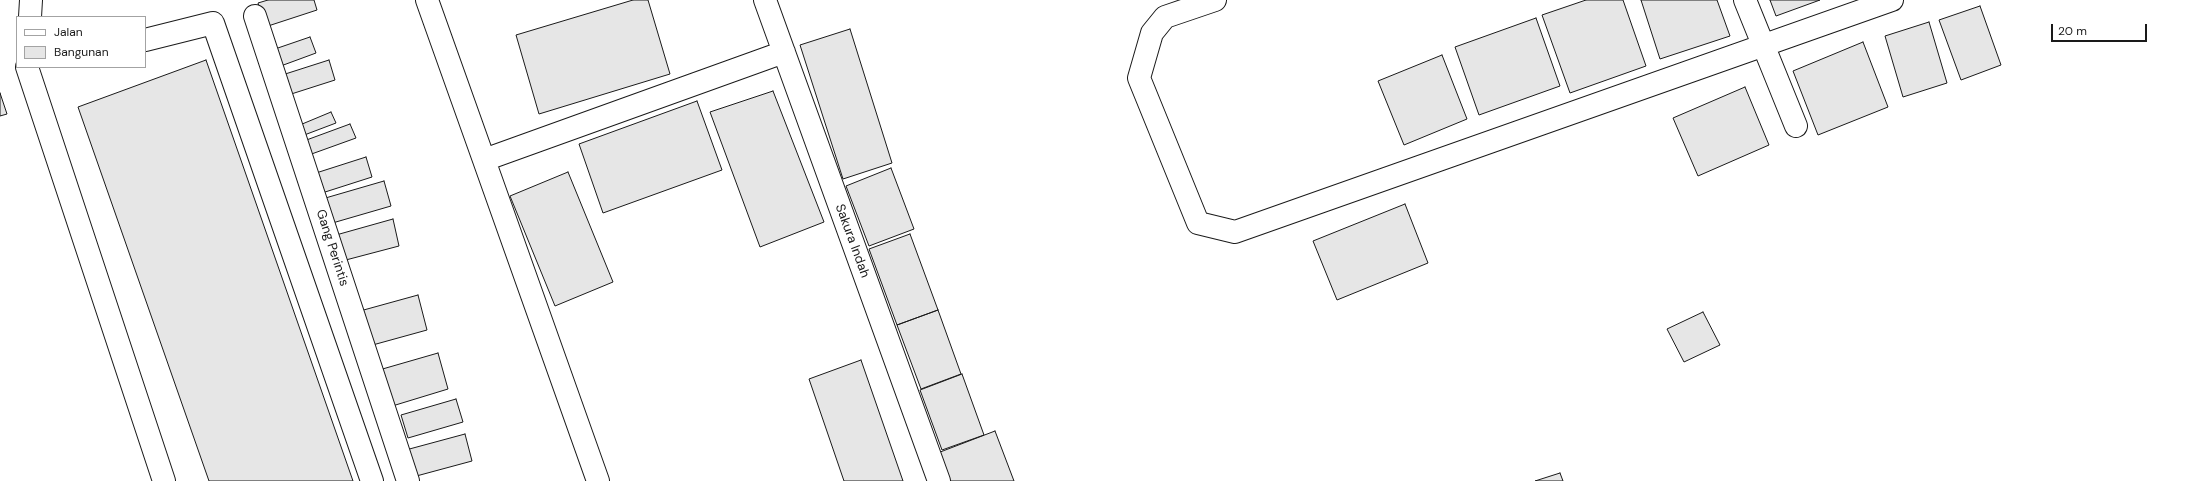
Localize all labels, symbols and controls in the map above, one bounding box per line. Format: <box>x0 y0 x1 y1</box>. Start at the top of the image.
legend <box>16 16 146 68</box>
scale bar <box>2053 16 2149 42</box>
text: 20 m <box>2058 23 2087 39</box>
text: Jalan <box>54 24 83 40</box>
text: Bangunan <box>54 44 109 60</box>
street label: Sakura Indah <box>831 202 873 280</box>
street label: Gang Perintis <box>312 208 352 288</box>

